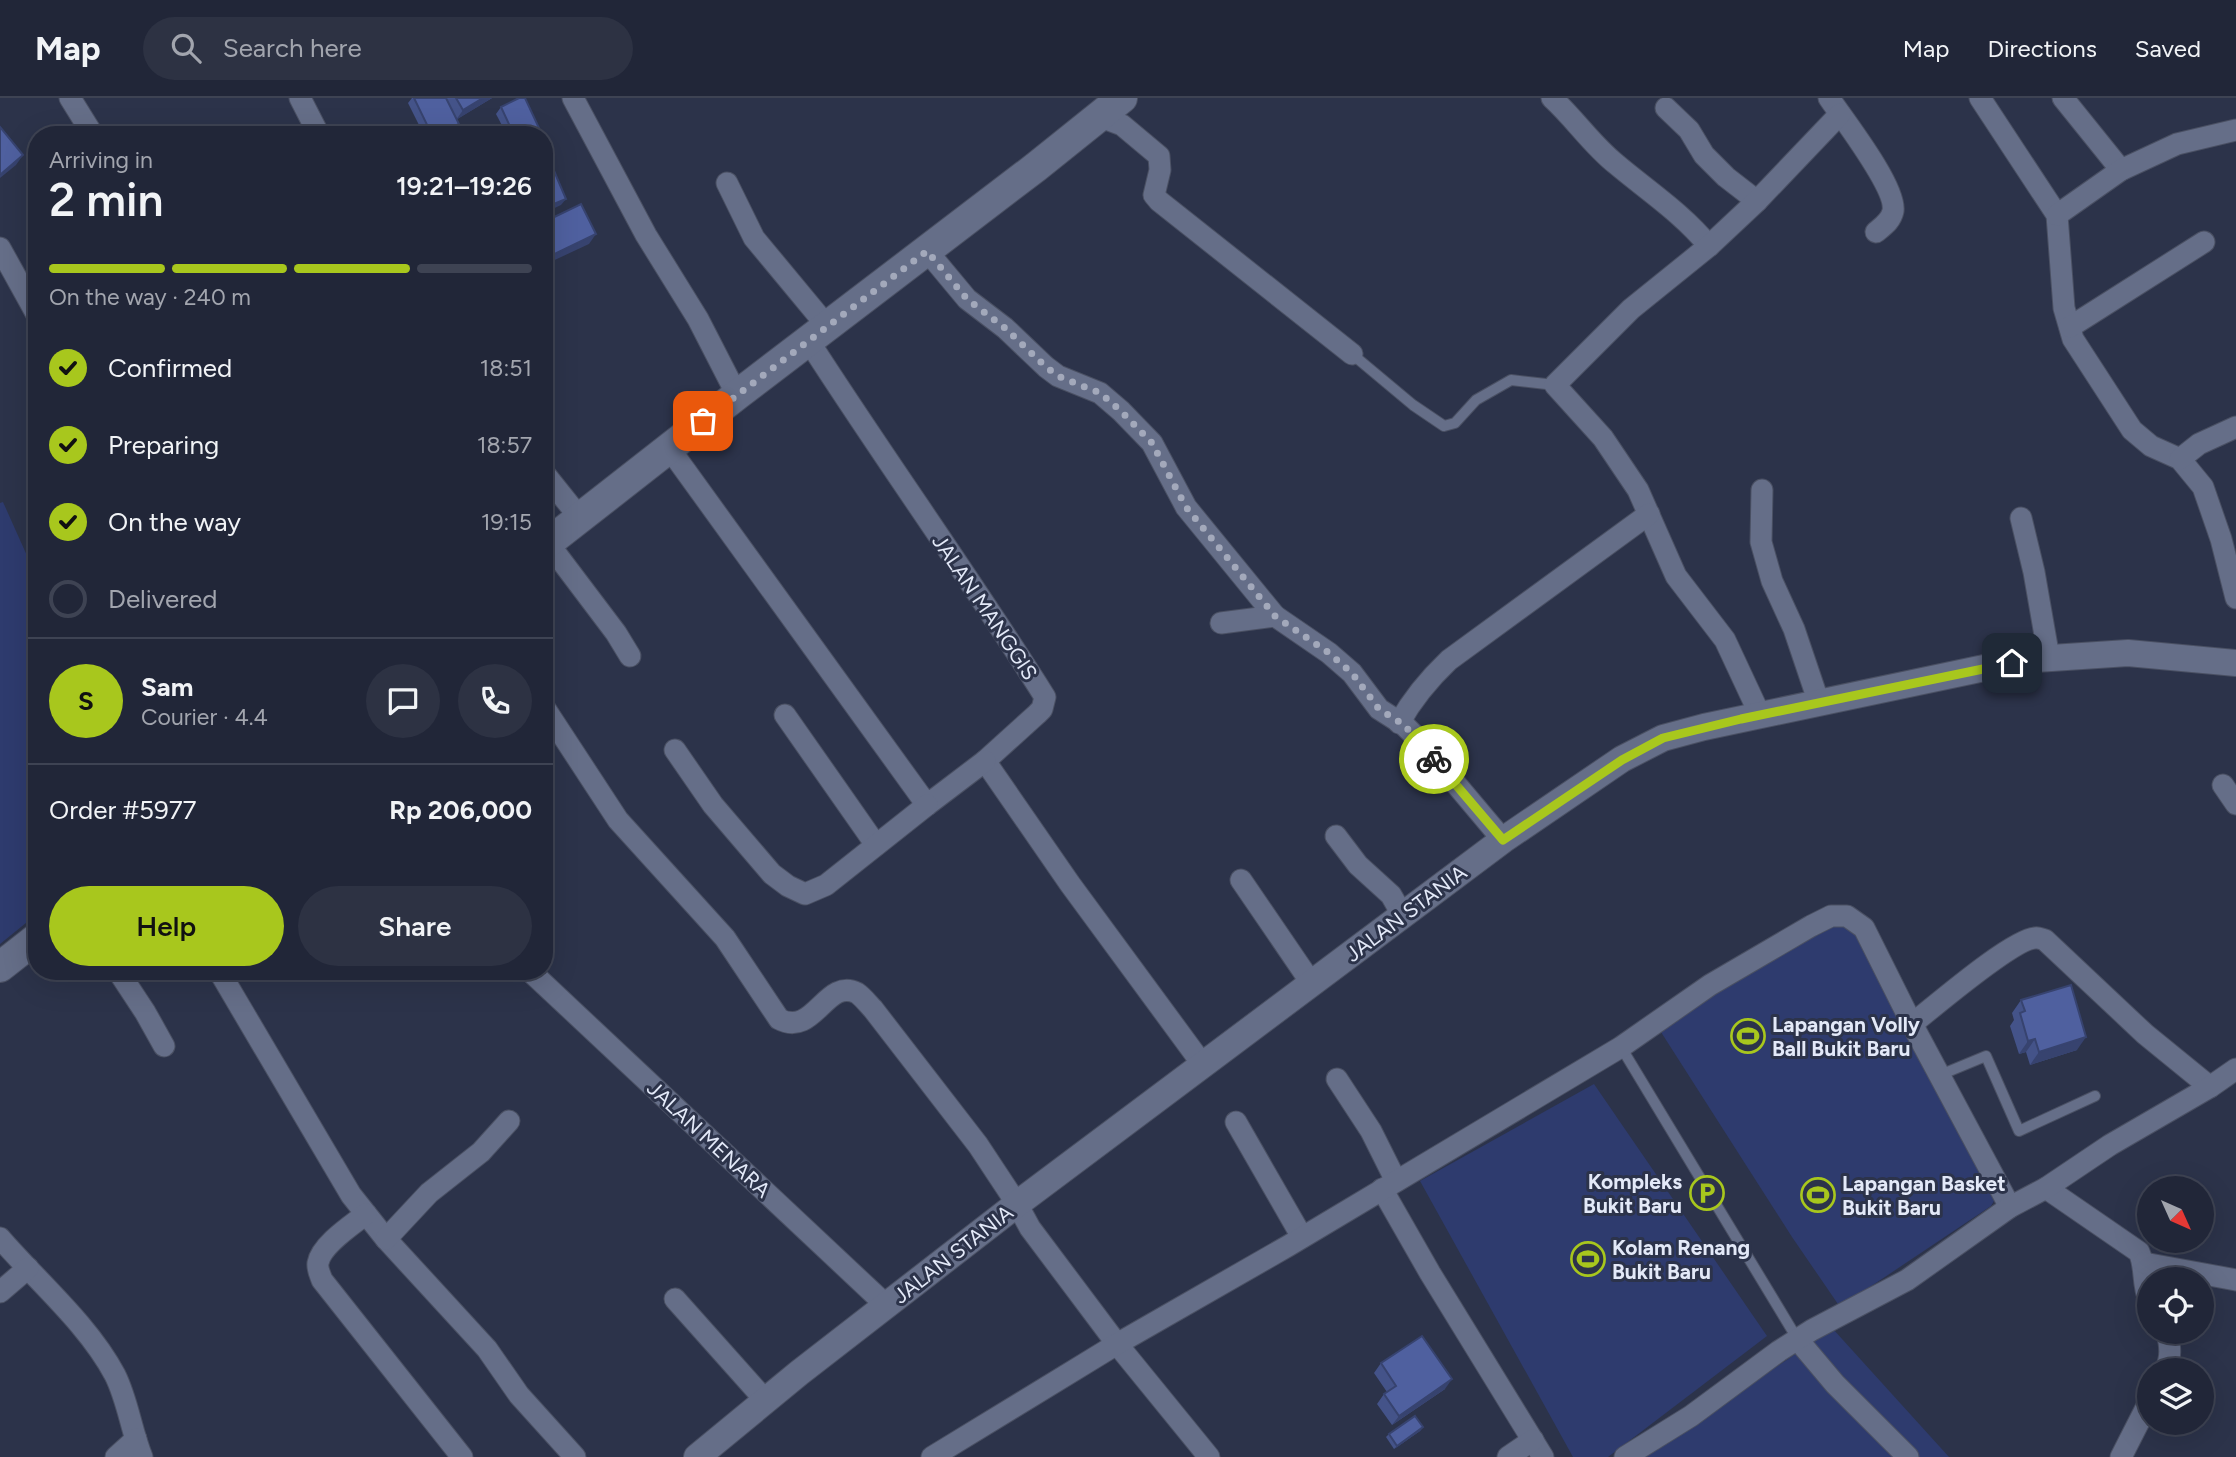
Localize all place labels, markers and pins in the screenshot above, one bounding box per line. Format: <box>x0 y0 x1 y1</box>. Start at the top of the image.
pin <box>673 391 733 451</box>
pin <box>1982 633 2042 693</box>
place label: Lapangan Volly Ball Bukit Baru <box>1772 1012 1921 1061</box>
sports icon: Lapangan Volly Ball Bukit Baru <box>1729 1017 1767 1055</box>
place label: Kompleks Bukit Baru <box>1583 1169 1682 1218</box>
place label: Lapangan Basket Bukit Baru <box>1842 1171 2006 1220</box>
parking icon: Kompleks Bukit Baru <box>1688 1174 1726 1212</box>
sports icon: Lapangan Basket Bukit Baru <box>1799 1176 1837 1214</box>
place label: Kolam Renang Bukit Baru <box>1612 1235 1750 1284</box>
sports icon: Kolam Renang Bukit Baru <box>1569 1240 1607 1278</box>

